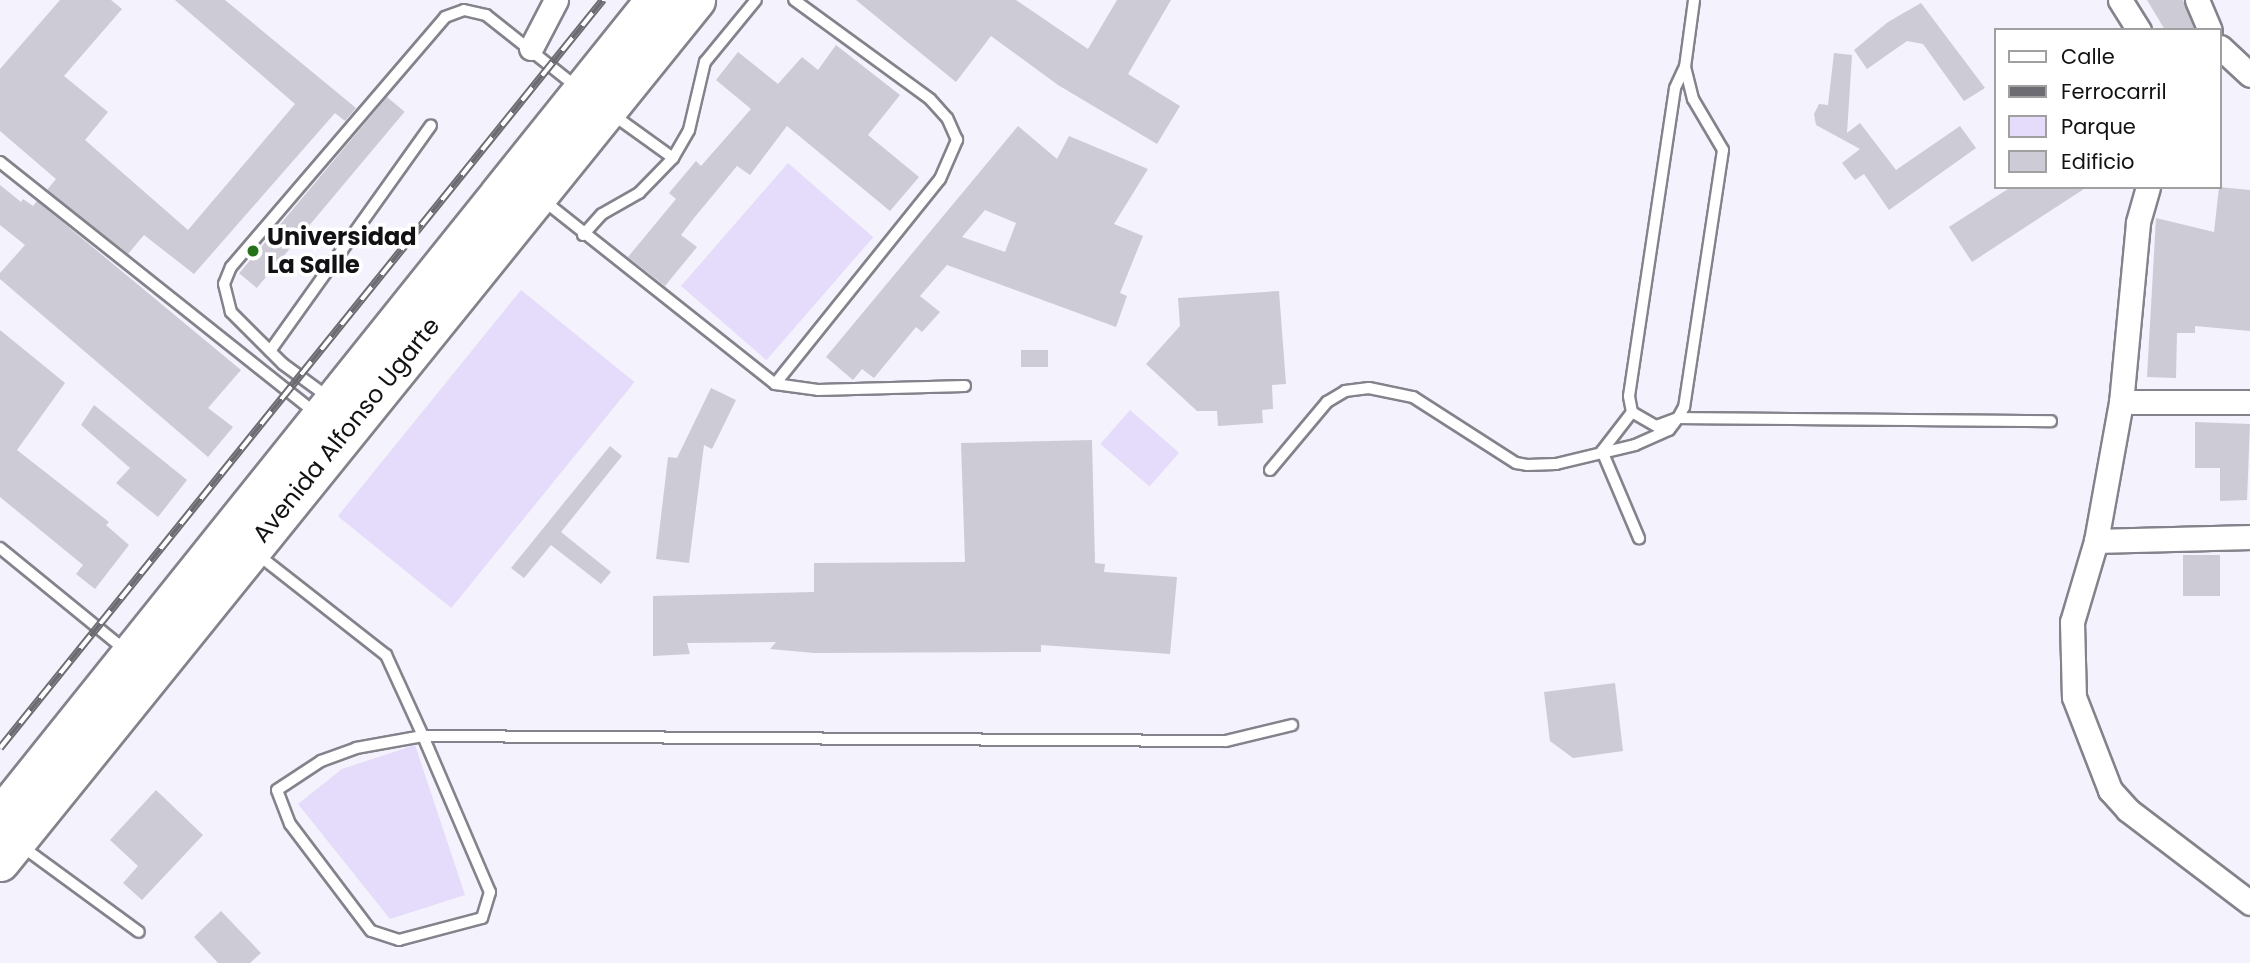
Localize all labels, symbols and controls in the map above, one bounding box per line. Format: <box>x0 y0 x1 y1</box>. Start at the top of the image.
legend <box>1994 28 2222 189</box>
text: Calle <box>2061 42 2115 71</box>
text: Ferrocarril <box>2061 77 2167 106</box>
text: Parque <box>2061 112 2136 141</box>
text: Edificio <box>2061 147 2135 176</box>
place label: Universidad La Salle <box>267 223 417 279</box>
marker: Universidad La Salle <box>245 243 261 259</box>
street label: Avenida Alfonso Ugarte <box>246 312 446 548</box>

